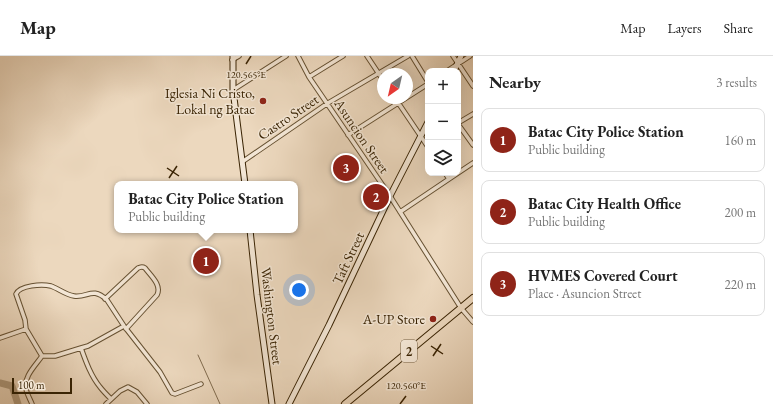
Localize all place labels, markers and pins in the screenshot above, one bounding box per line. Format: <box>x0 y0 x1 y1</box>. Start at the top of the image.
place label: Iglesia Ni Cristo, Lokal ng Batac <box>165 84 255 118</box>
marker: Iglesia Ni Cristo, Lokal ng Batac <box>258 96 268 106</box>
pin: 3 <box>333 153 359 183</box>
pin: 2 <box>363 182 389 212</box>
pin: 1 <box>193 246 219 276</box>
place label: A-UP Store <box>362 310 426 328</box>
marker: A-UP Store <box>428 314 438 324</box>

